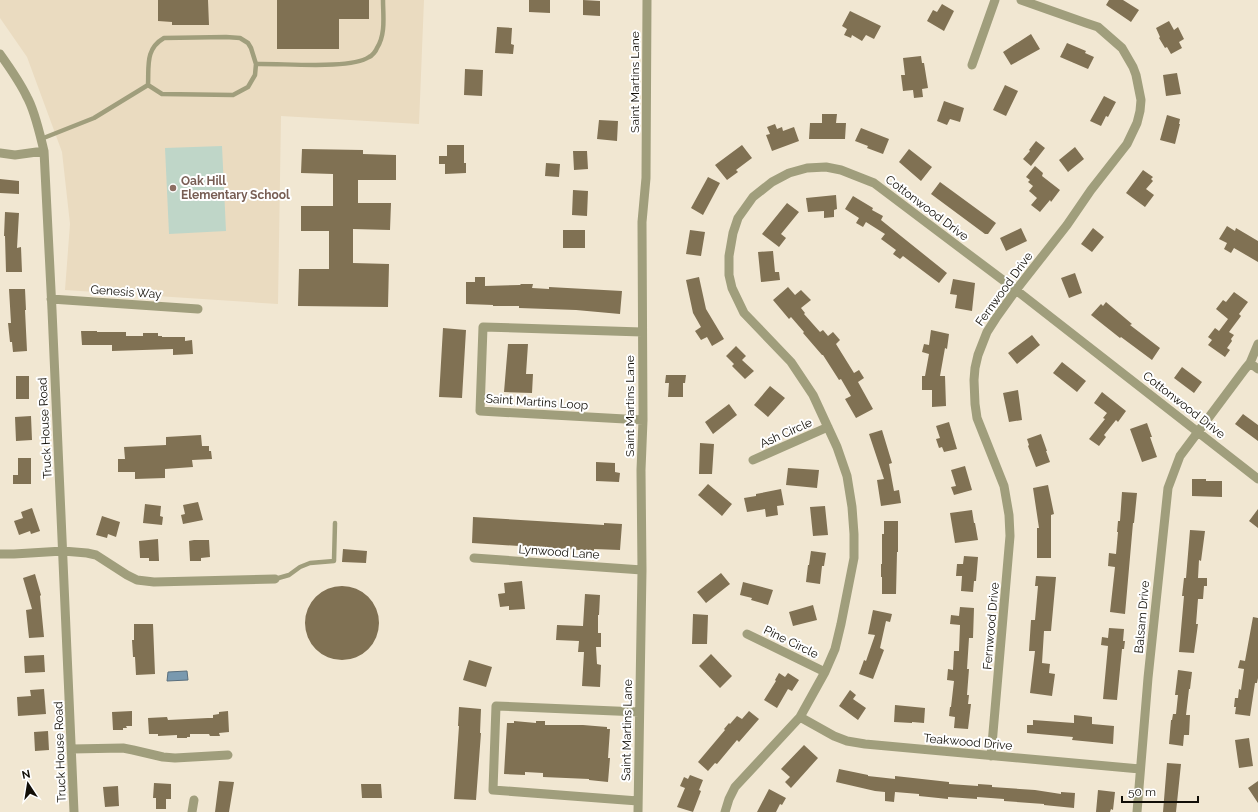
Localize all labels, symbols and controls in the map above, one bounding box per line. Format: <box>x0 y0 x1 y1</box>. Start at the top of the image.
street label: Saint Martins Lane <box>628 31 642 133</box>
street label: Cottonwood Drive <box>883 172 971 244</box>
place label: Oak Hill Elementary School <box>181 174 290 202</box>
marker: Oak Hill Elementary School <box>168 183 178 193</box>
street label: Fernwood Drive <box>973 249 1035 329</box>
street label: Genesis Way <box>90 283 163 302</box>
street label: Saint Martins Lane <box>623 355 637 457</box>
street label: Cottonwood Drive <box>1140 369 1228 441</box>
street label: Truck House Road <box>35 377 55 479</box>
street label: Saint Martins Loop <box>485 391 589 413</box>
street label: Ash Circle <box>758 415 814 451</box>
street label: Lynwood Lane <box>518 542 600 562</box>
street label: Balsam Drive <box>1132 580 1152 654</box>
street label: Fernwood Drive <box>980 582 1002 670</box>
street label: Pine Circle <box>761 623 821 661</box>
street label: Saint Martins Lane <box>619 679 635 781</box>
street label: Truck House Road <box>51 701 69 803</box>
street label: Teakwood Drive <box>923 731 1013 753</box>
north arrow <box>8 764 48 804</box>
text: N <box>21 767 31 782</box>
scale bar <box>1122 778 1198 804</box>
text: 50 m <box>1128 785 1156 799</box>

